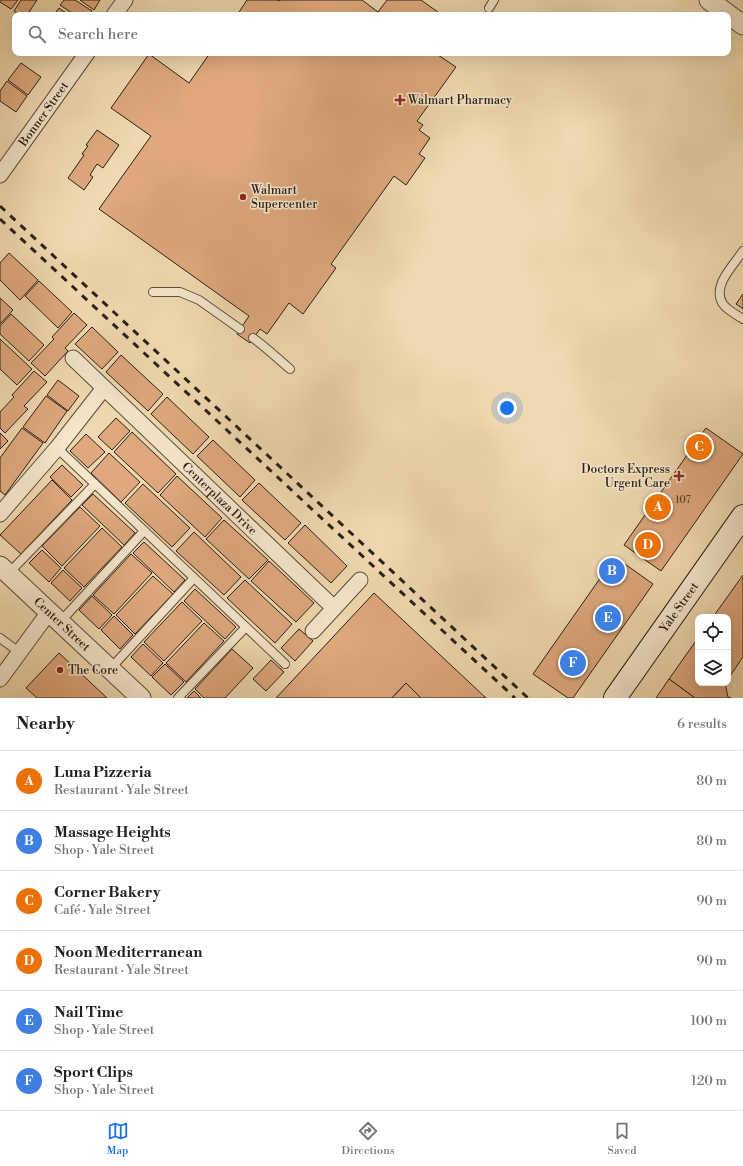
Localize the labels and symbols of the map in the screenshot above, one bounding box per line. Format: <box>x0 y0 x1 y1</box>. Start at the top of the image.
street label: Bonner Street <box>15 78 72 150</box>
place label: Walmart Pharmacy <box>407 93 512 108</box>
marker: Walmart Pharmacy <box>395 95 405 105</box>
place label: Walmart Supercenter <box>250 183 317 212</box>
marker: Walmart Supercenter <box>238 192 248 202</box>
your location <box>497 398 517 418</box>
pin: C <box>686 432 712 462</box>
street label: Centerplaza Drive <box>179 459 260 538</box>
place label: Doctors Express Urgent Care <box>581 462 670 491</box>
marker: Doctors Express Urgent Care <box>673 470 685 482</box>
pin: A <box>645 492 671 522</box>
house number: 107 <box>675 494 691 506</box>
pin: D <box>635 530 661 560</box>
pin: B <box>599 556 625 586</box>
street label: Yale Street <box>655 579 702 636</box>
street label: Center Street <box>31 594 94 655</box>
pin: E <box>595 603 621 633</box>
pin: F <box>560 648 586 678</box>
place label: The Core <box>68 663 118 678</box>
marker: The Core <box>55 665 65 675</box>

